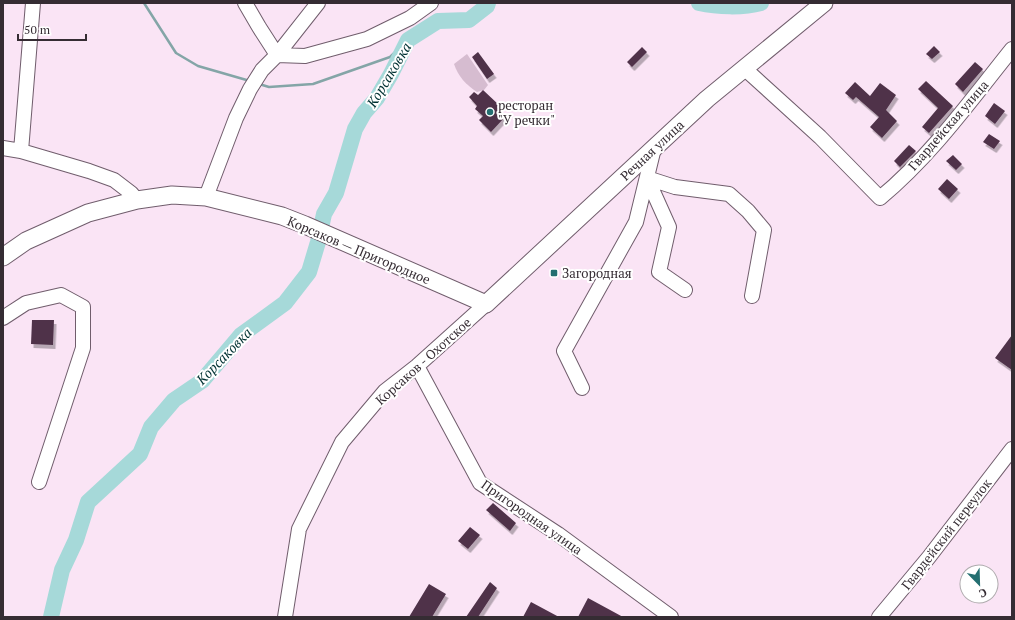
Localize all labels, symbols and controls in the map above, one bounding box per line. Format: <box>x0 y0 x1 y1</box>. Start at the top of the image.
scale bar <box>18 16 86 42</box>
text: 50 m <box>24 22 51 37</box>
water label: Корсаковка <box>361 39 415 111</box>
street label: Гвардейская улица <box>904 76 993 174</box>
place label: ресторан "У речки" <box>498 96 555 129</box>
marker: ресторан "У речки" <box>485 107 495 117</box>
street label: Речная улица <box>616 115 688 184</box>
street label: Корсаков — Пригородное <box>285 212 433 288</box>
place label: Загородная <box>562 264 632 282</box>
marker: Загородная <box>549 268 559 278</box>
street label: Корсаков - Охотское <box>371 313 475 409</box>
water label: Корсаковка <box>191 323 256 389</box>
street label: Гвардейский переулок <box>897 474 996 593</box>
street label: Пригородная улица <box>478 475 586 559</box>
north arrow <box>959 564 999 604</box>
text: С <box>977 585 989 601</box>

